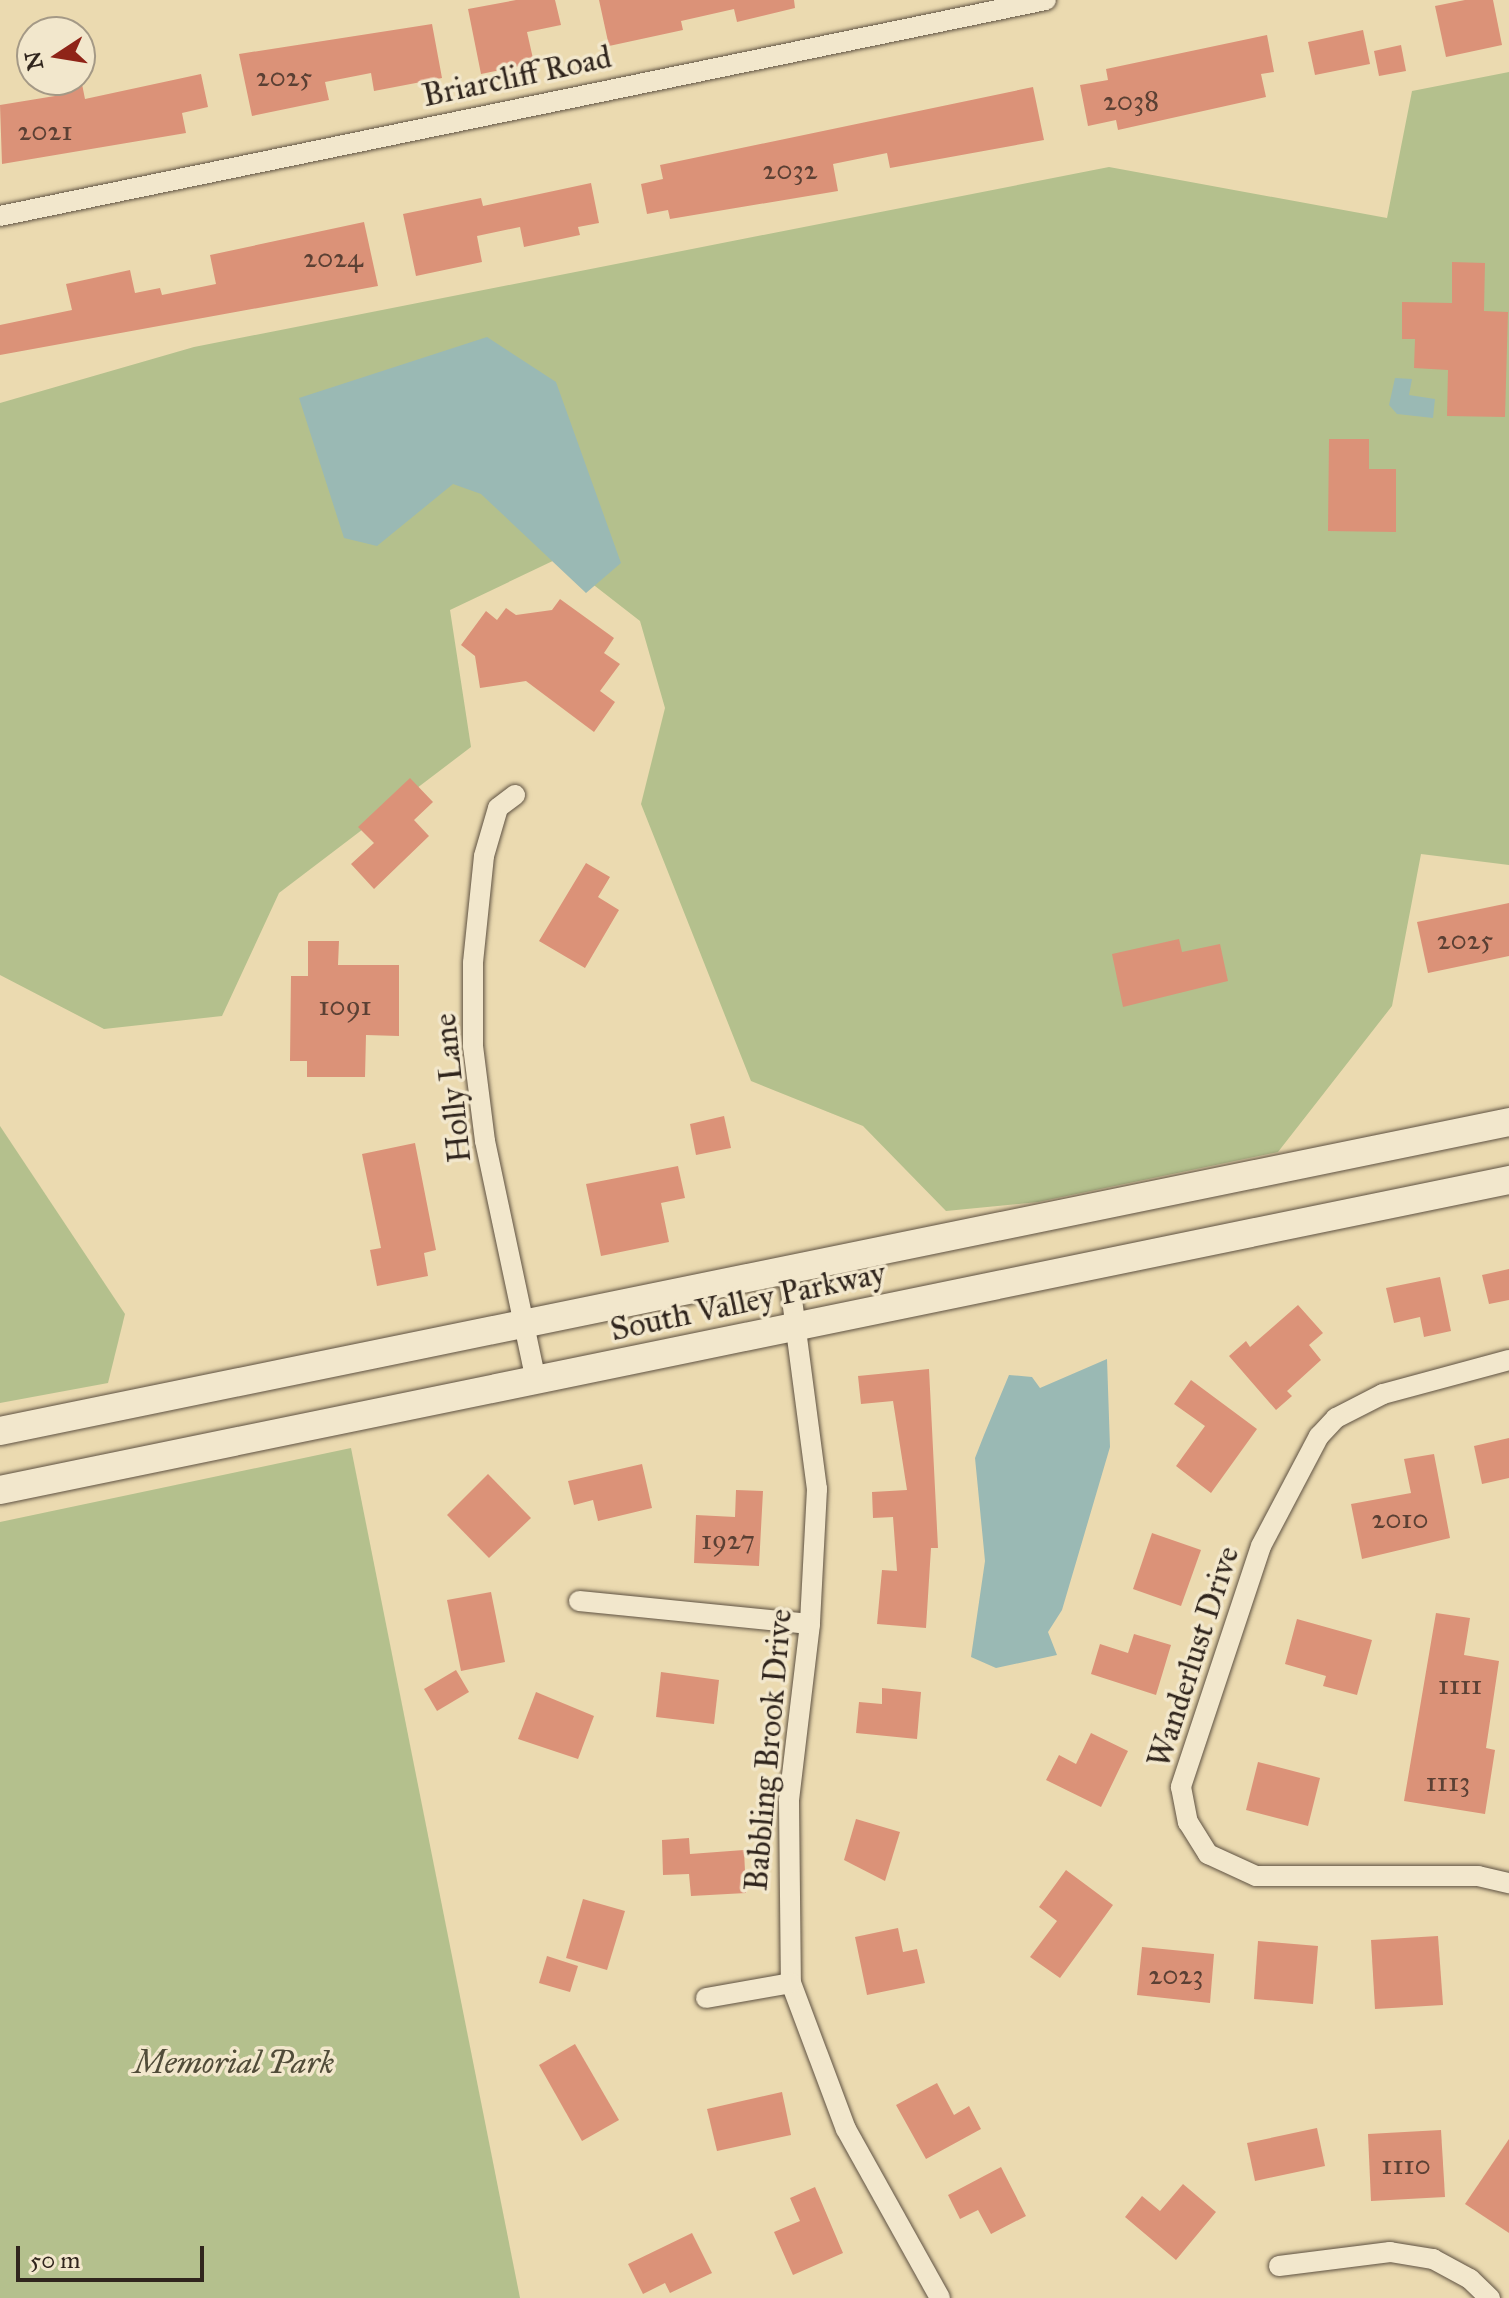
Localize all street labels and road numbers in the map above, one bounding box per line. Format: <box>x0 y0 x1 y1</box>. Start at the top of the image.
street label: Briarcliff Road <box>419 38 615 116</box>
street label: Holly Lane <box>426 1011 480 1165</box>
street label: South Valley Parkway <box>607 1254 889 1350</box>
street label: Wanderlust Drive <box>1140 1542 1248 1772</box>
street label: Babbling Brook Drive <box>738 1607 800 1893</box>

